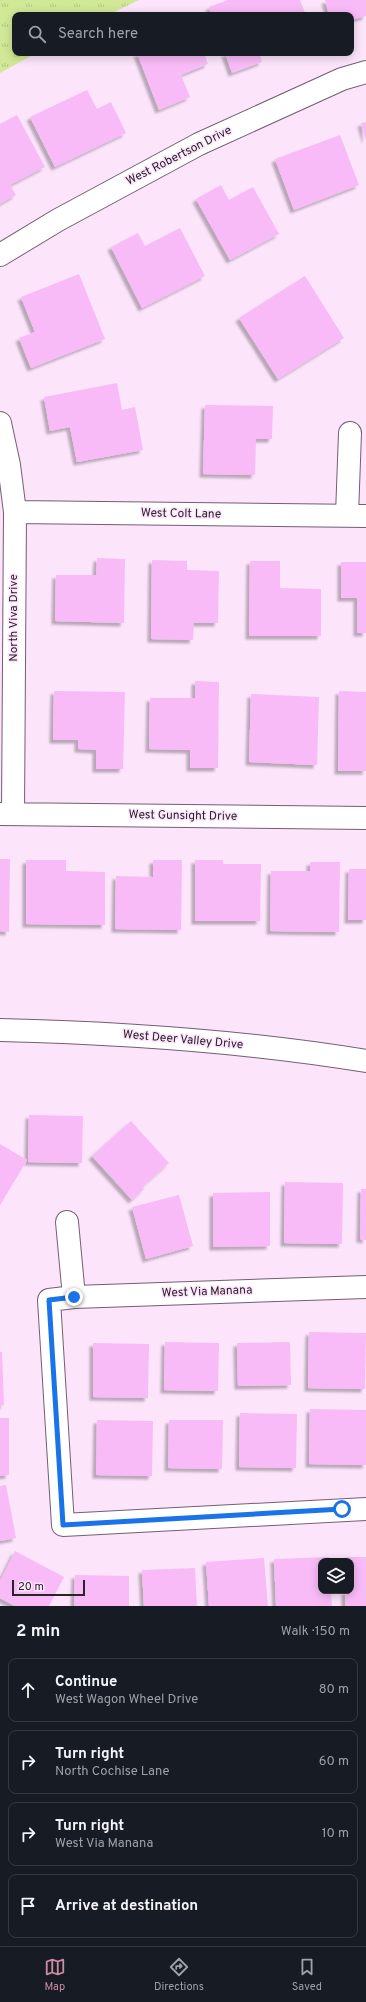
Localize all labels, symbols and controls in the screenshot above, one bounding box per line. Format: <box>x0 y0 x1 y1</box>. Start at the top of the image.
search box <box>12 12 354 56</box>
icon: search <box>26 23 48 45</box>
text: Search here <box>58 25 138 44</box>
street label: West Robertson Drive <box>124 122 234 190</box>
street label: West Colt Lane <box>141 505 221 523</box>
street label: North Viva Drive <box>6 574 22 662</box>
street label: West Gunsight Drive <box>129 807 237 825</box>
street label: West Deer Valley Drive <box>122 1027 244 1053</box>
street label: West Via Manana <box>161 1282 253 1302</box>
route end <box>65 1288 83 1306</box>
route start <box>333 1500 351 1518</box>
map controls <box>318 1558 354 1594</box>
button: layers <box>318 1558 354 1594</box>
scale bar <box>12 1578 85 1597</box>
text: 20 m <box>18 1580 44 1594</box>
text: 2 min <box>16 1621 60 1643</box>
text: Walk · 150 m <box>281 1624 350 1640</box>
text: Continue <box>55 1673 117 1692</box>
icon: ahead <box>17 1679 39 1701</box>
text: 80 m <box>319 1682 349 1698</box>
text: West Wagon Wheel Drive <box>55 1692 198 1708</box>
text: Turn right <box>55 1745 124 1764</box>
icon: right <box>17 1751 39 1773</box>
text: 60 m <box>319 1754 349 1770</box>
text: North Cochise Lane <box>55 1764 170 1780</box>
text: Turn right <box>55 1817 124 1836</box>
icon: right <box>17 1823 39 1845</box>
text: 10 m <box>322 1826 349 1842</box>
text: West Via Manana <box>55 1836 153 1852</box>
icon: arrive <box>17 1895 39 1917</box>
text: Arrive at destination <box>55 1897 198 1916</box>
tab: Map <box>44 1956 66 1994</box>
tab: Directions <box>154 1956 204 1994</box>
tab: Saved <box>292 1956 322 1994</box>

